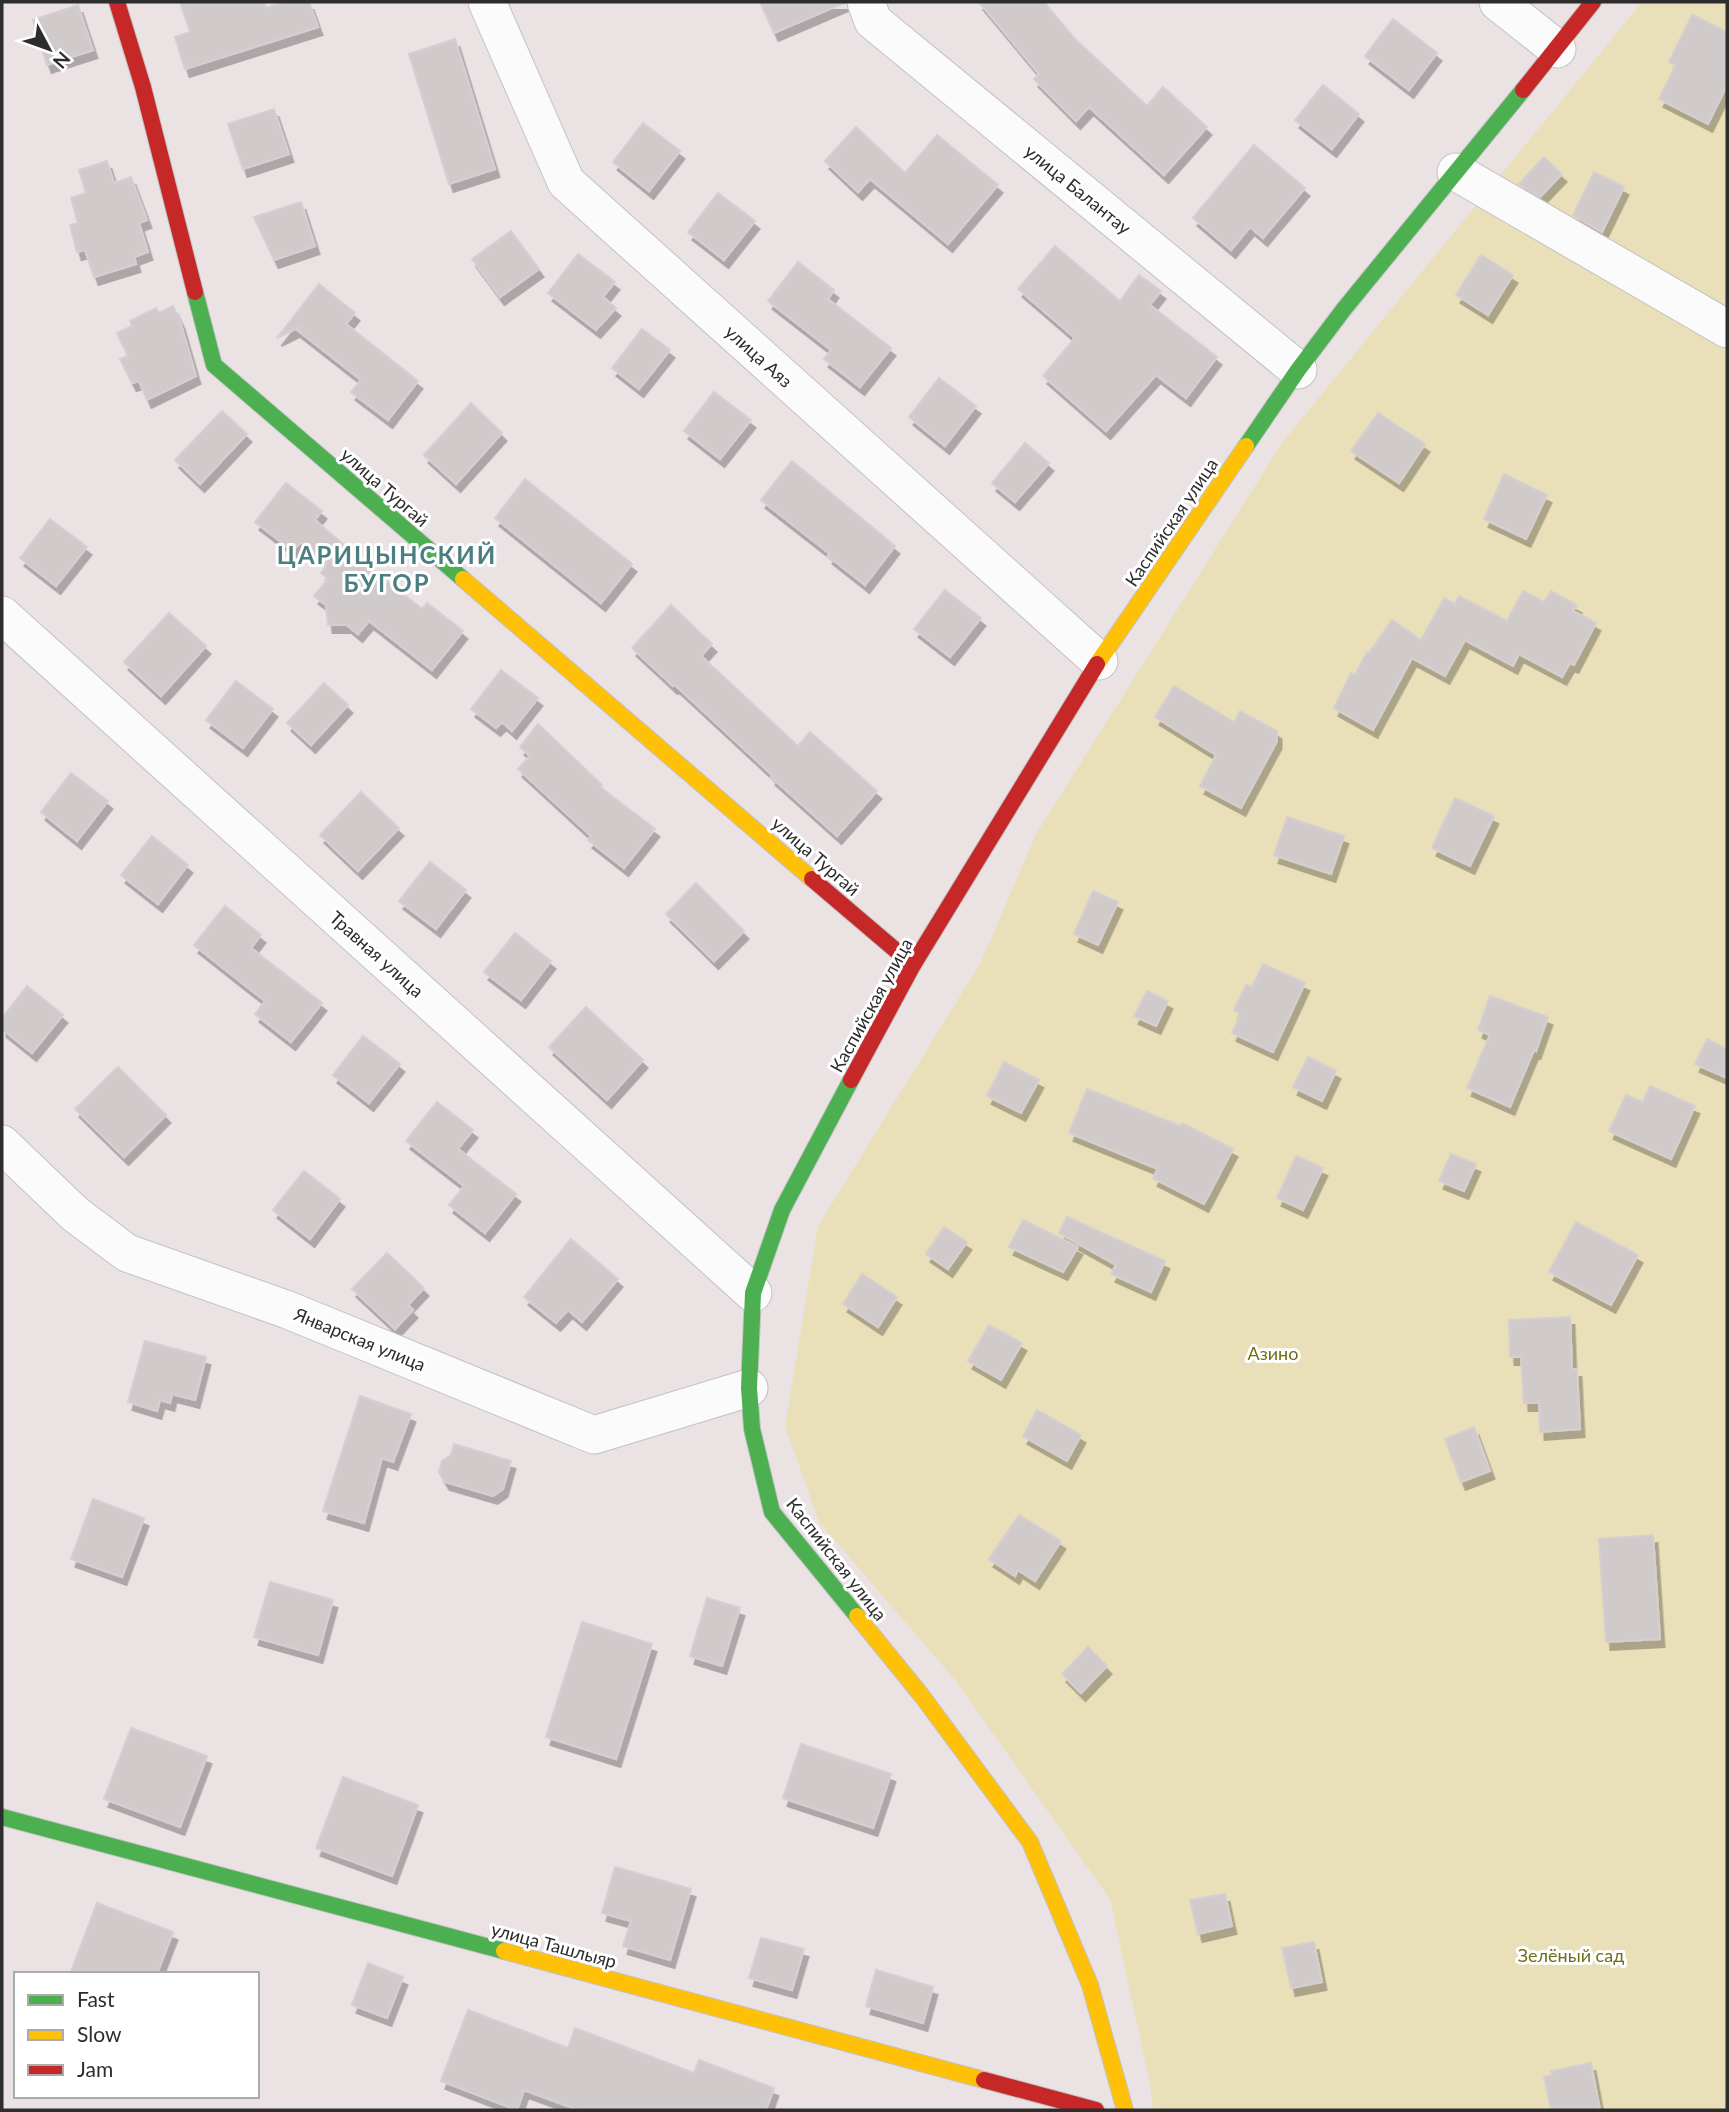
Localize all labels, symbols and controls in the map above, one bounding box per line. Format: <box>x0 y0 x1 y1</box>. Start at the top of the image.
north arrow <box>14 14 84 84</box>
text: N <box>49 47 76 74</box>
street label: улица Балантау <box>1020 139 1136 239</box>
street label: улица Аяз <box>721 320 797 392</box>
street label: улица Тургай <box>337 443 433 531</box>
street label: Каспийская улица <box>1120 454 1222 590</box>
district label: ЦАРИЦЫНСКИЙ БУГОР <box>277 540 497 597</box>
street label: улица Тургай <box>768 812 864 900</box>
street label: Травная улица <box>326 906 428 1002</box>
street label: Каспийская улица <box>825 934 917 1076</box>
street label: Январская улица <box>290 1302 429 1375</box>
park label: Азино <box>1248 1342 1298 1364</box>
street label: Каспийская улица <box>782 1493 892 1625</box>
street label: улица Ташлыяр <box>489 1918 619 1972</box>
park label: Зелёный сад <box>1518 1944 1624 1966</box>
legend <box>14 1972 259 2098</box>
text: Fast <box>77 1986 115 2011</box>
text: Slow <box>77 2021 122 2046</box>
text: Jam <box>77 2056 113 2081</box>

